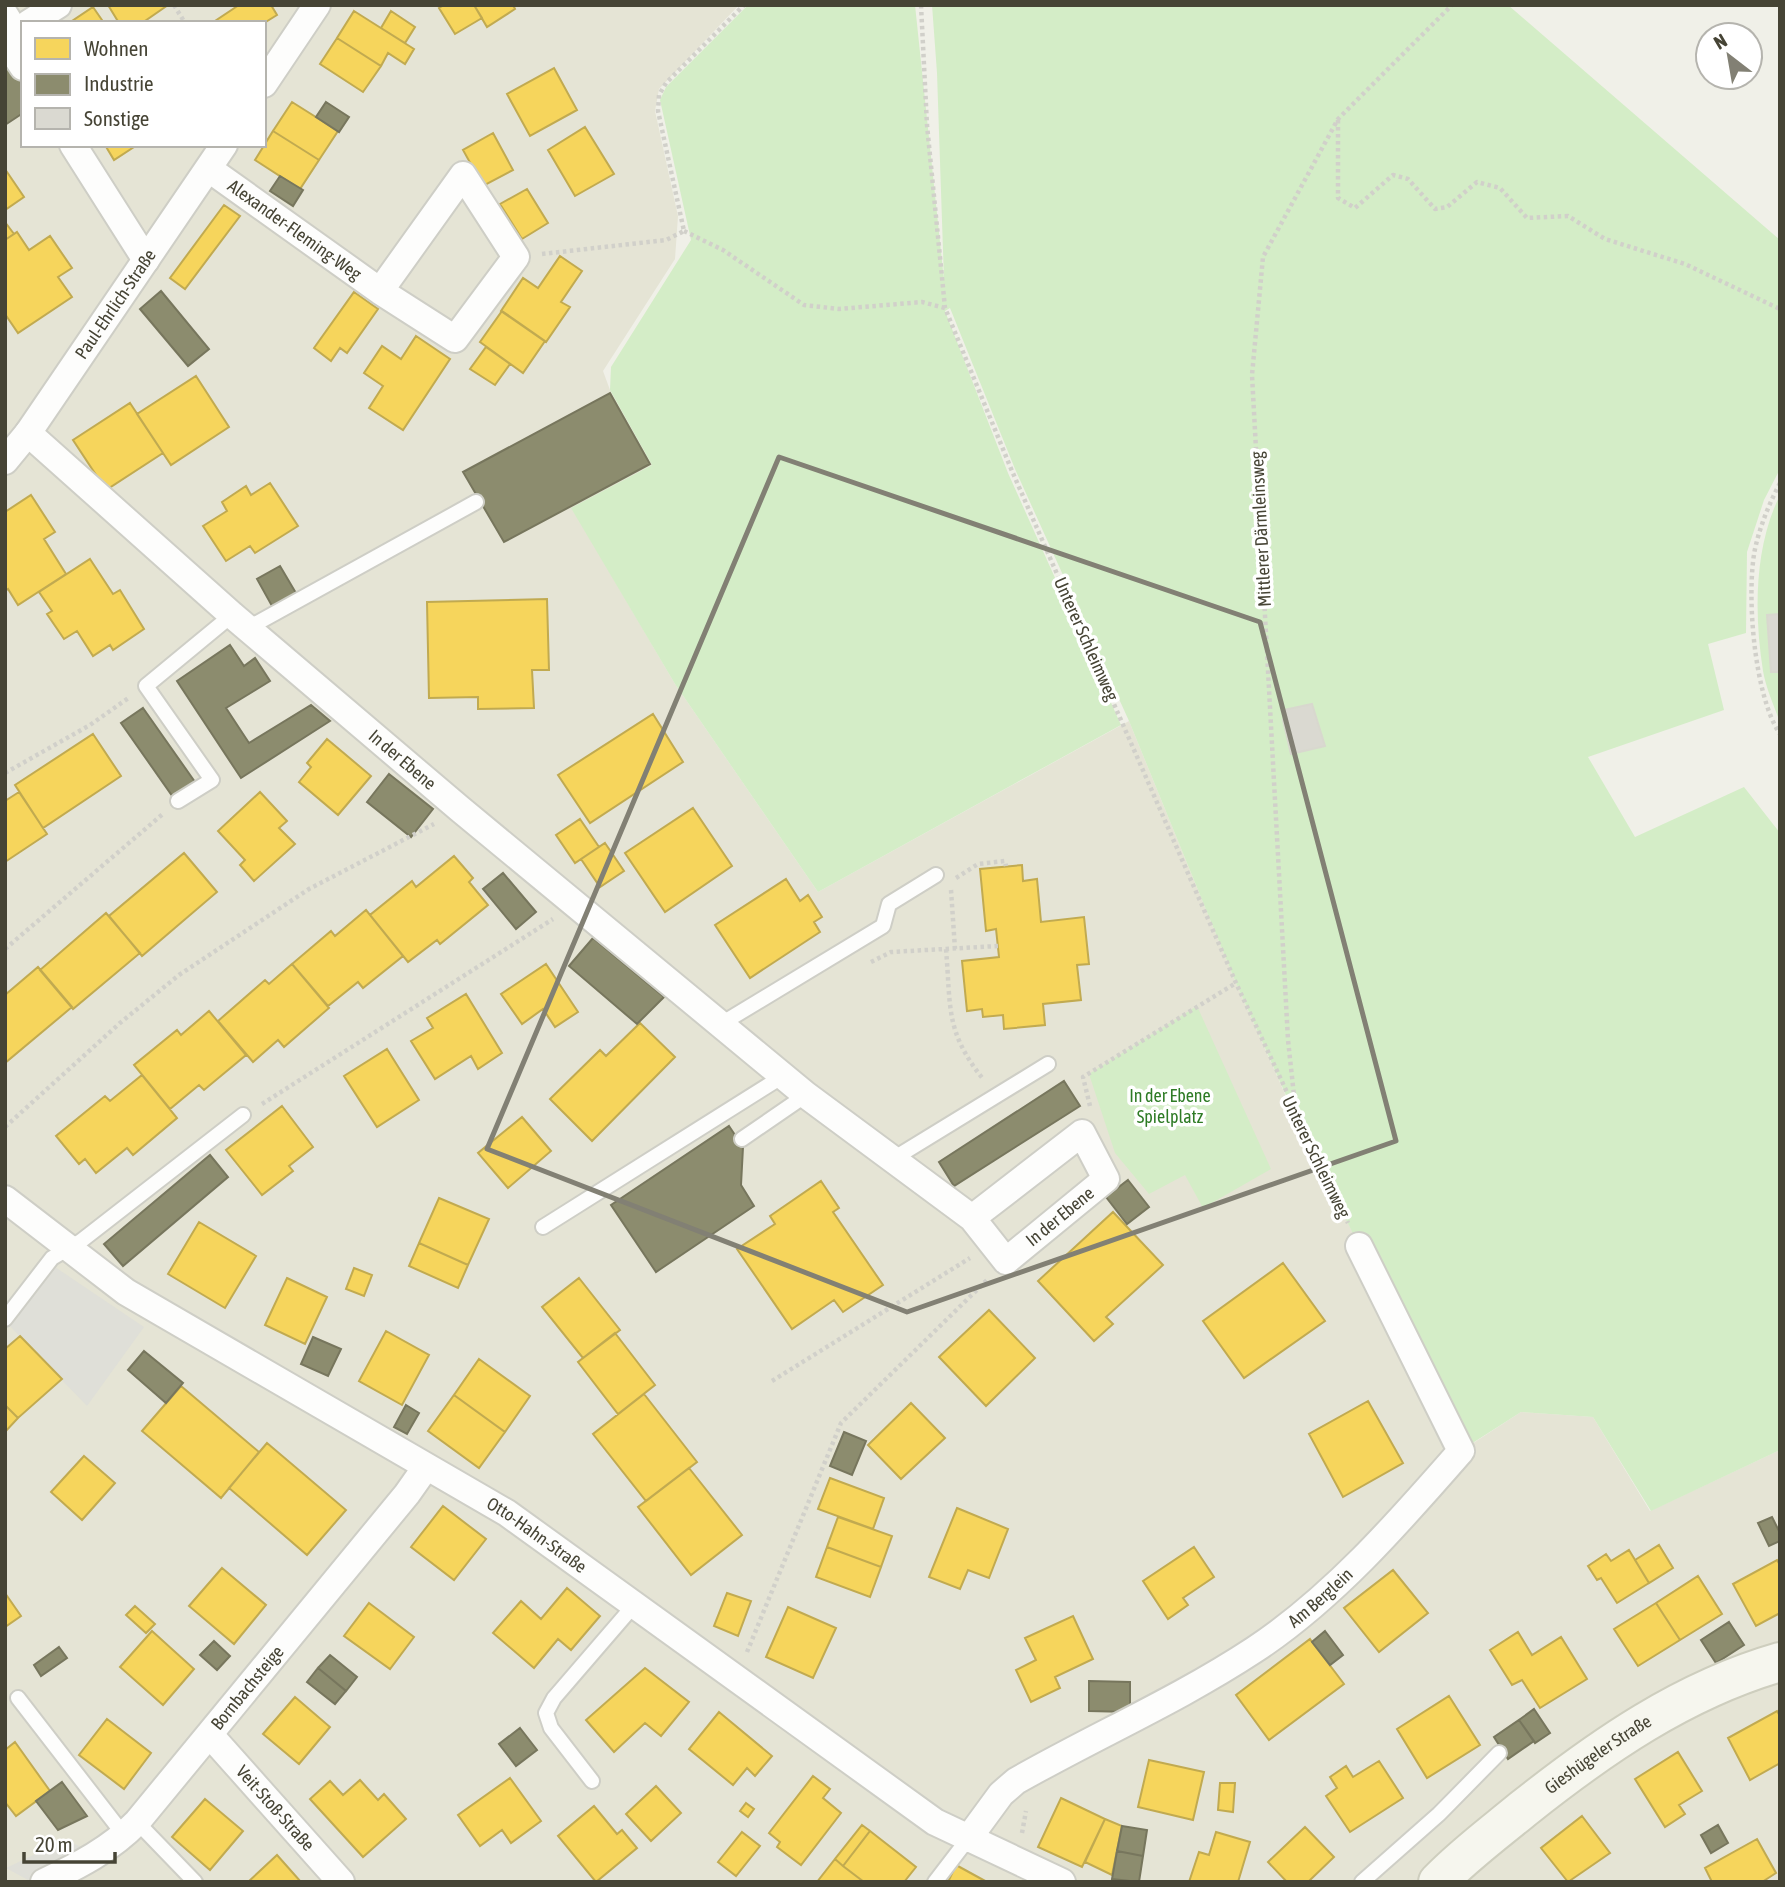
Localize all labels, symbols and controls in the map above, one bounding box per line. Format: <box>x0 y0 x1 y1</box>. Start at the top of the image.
legend <box>21 21 266 147</box>
north arrow <box>1694 21 1764 91</box>
text: N <box>1710 29 1731 54</box>
text: Wohnen <box>84 36 149 60</box>
text: Industrie <box>84 71 154 95</box>
text: Sonstige <box>84 106 149 130</box>
street label: Alexander-Fleming-Weg <box>224 175 366 284</box>
street label: Paul-Ehrlich-Straße <box>71 245 160 363</box>
street label: Mittlerer Därmleinsweg <box>1246 450 1275 607</box>
street label: Unterer Schleimweg <box>1050 574 1123 704</box>
street label: In der Ebene <box>365 725 441 794</box>
park label: In der Ebene Spielplatz <box>1129 1085 1211 1127</box>
street label: Unterer Schleimweg <box>1278 1092 1355 1221</box>
street label: In der Ebene <box>1022 1182 1098 1250</box>
street label: Otto-Hahn-Straße <box>483 1493 591 1577</box>
street label: Am Berglein <box>1284 1564 1357 1632</box>
street label: Bornbachsteige <box>206 1641 288 1734</box>
street label: Gieshügeler Straße <box>1540 1710 1655 1798</box>
street label: Veit-Stoß-Straße <box>232 1761 319 1855</box>
scale bar <box>24 1820 116 1864</box>
text: 20 m <box>35 1832 73 1856</box>

